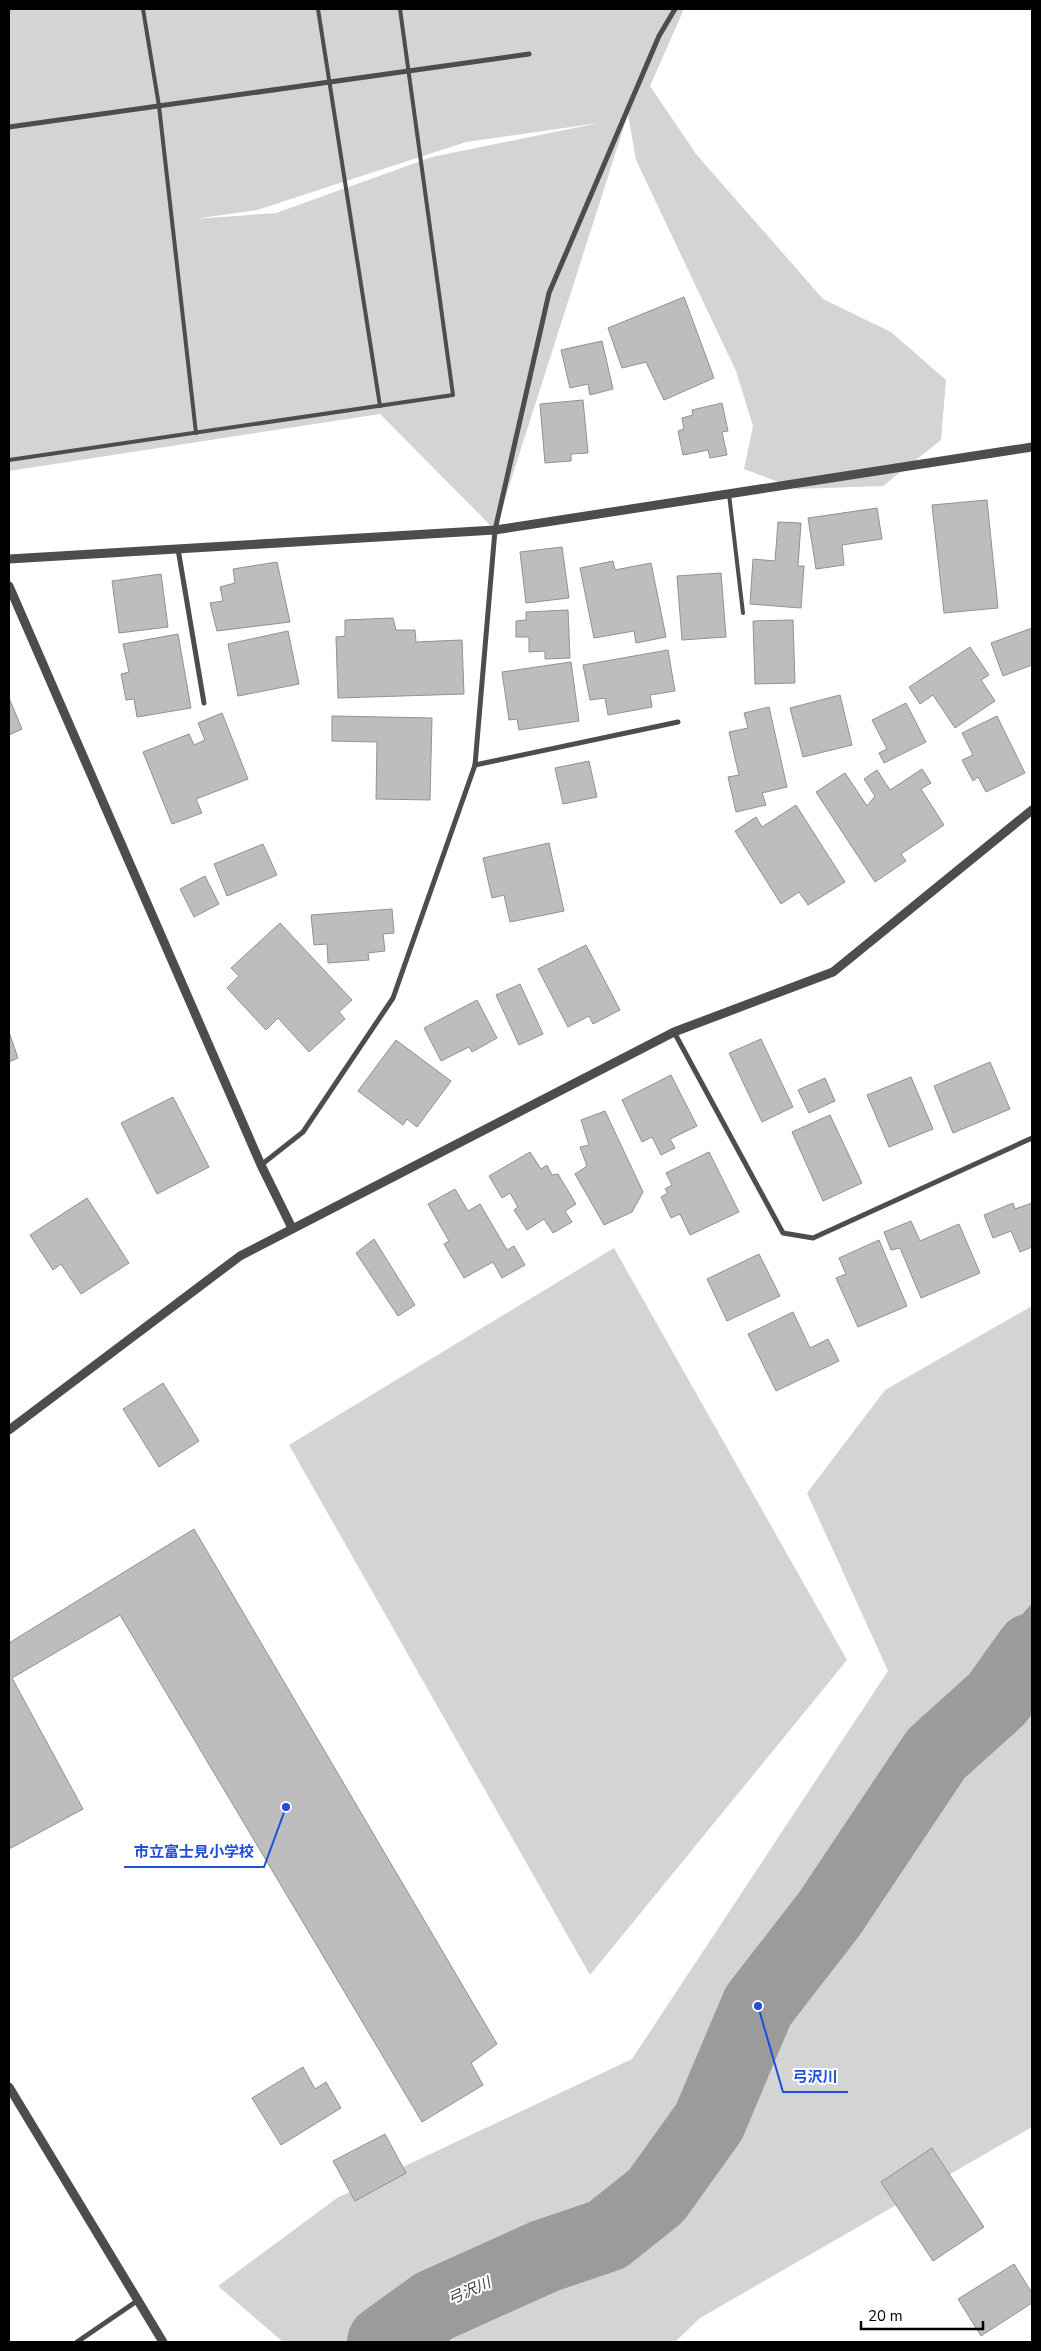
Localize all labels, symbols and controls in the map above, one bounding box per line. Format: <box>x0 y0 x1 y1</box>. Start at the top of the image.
callout: 市立富士見小学校 <box>124 1837 264 1867</box>
text: 市立富士見小学校 <box>134 1842 254 1862</box>
callout: 弓沢川 <box>783 2062 848 2092</box>
text: 弓沢川 <box>792 2067 838 2087</box>
water label: 弓沢川 <box>444 2272 495 2309</box>
scale bar <box>861 2298 984 2330</box>
text: 20 m <box>868 2306 903 2326</box>

